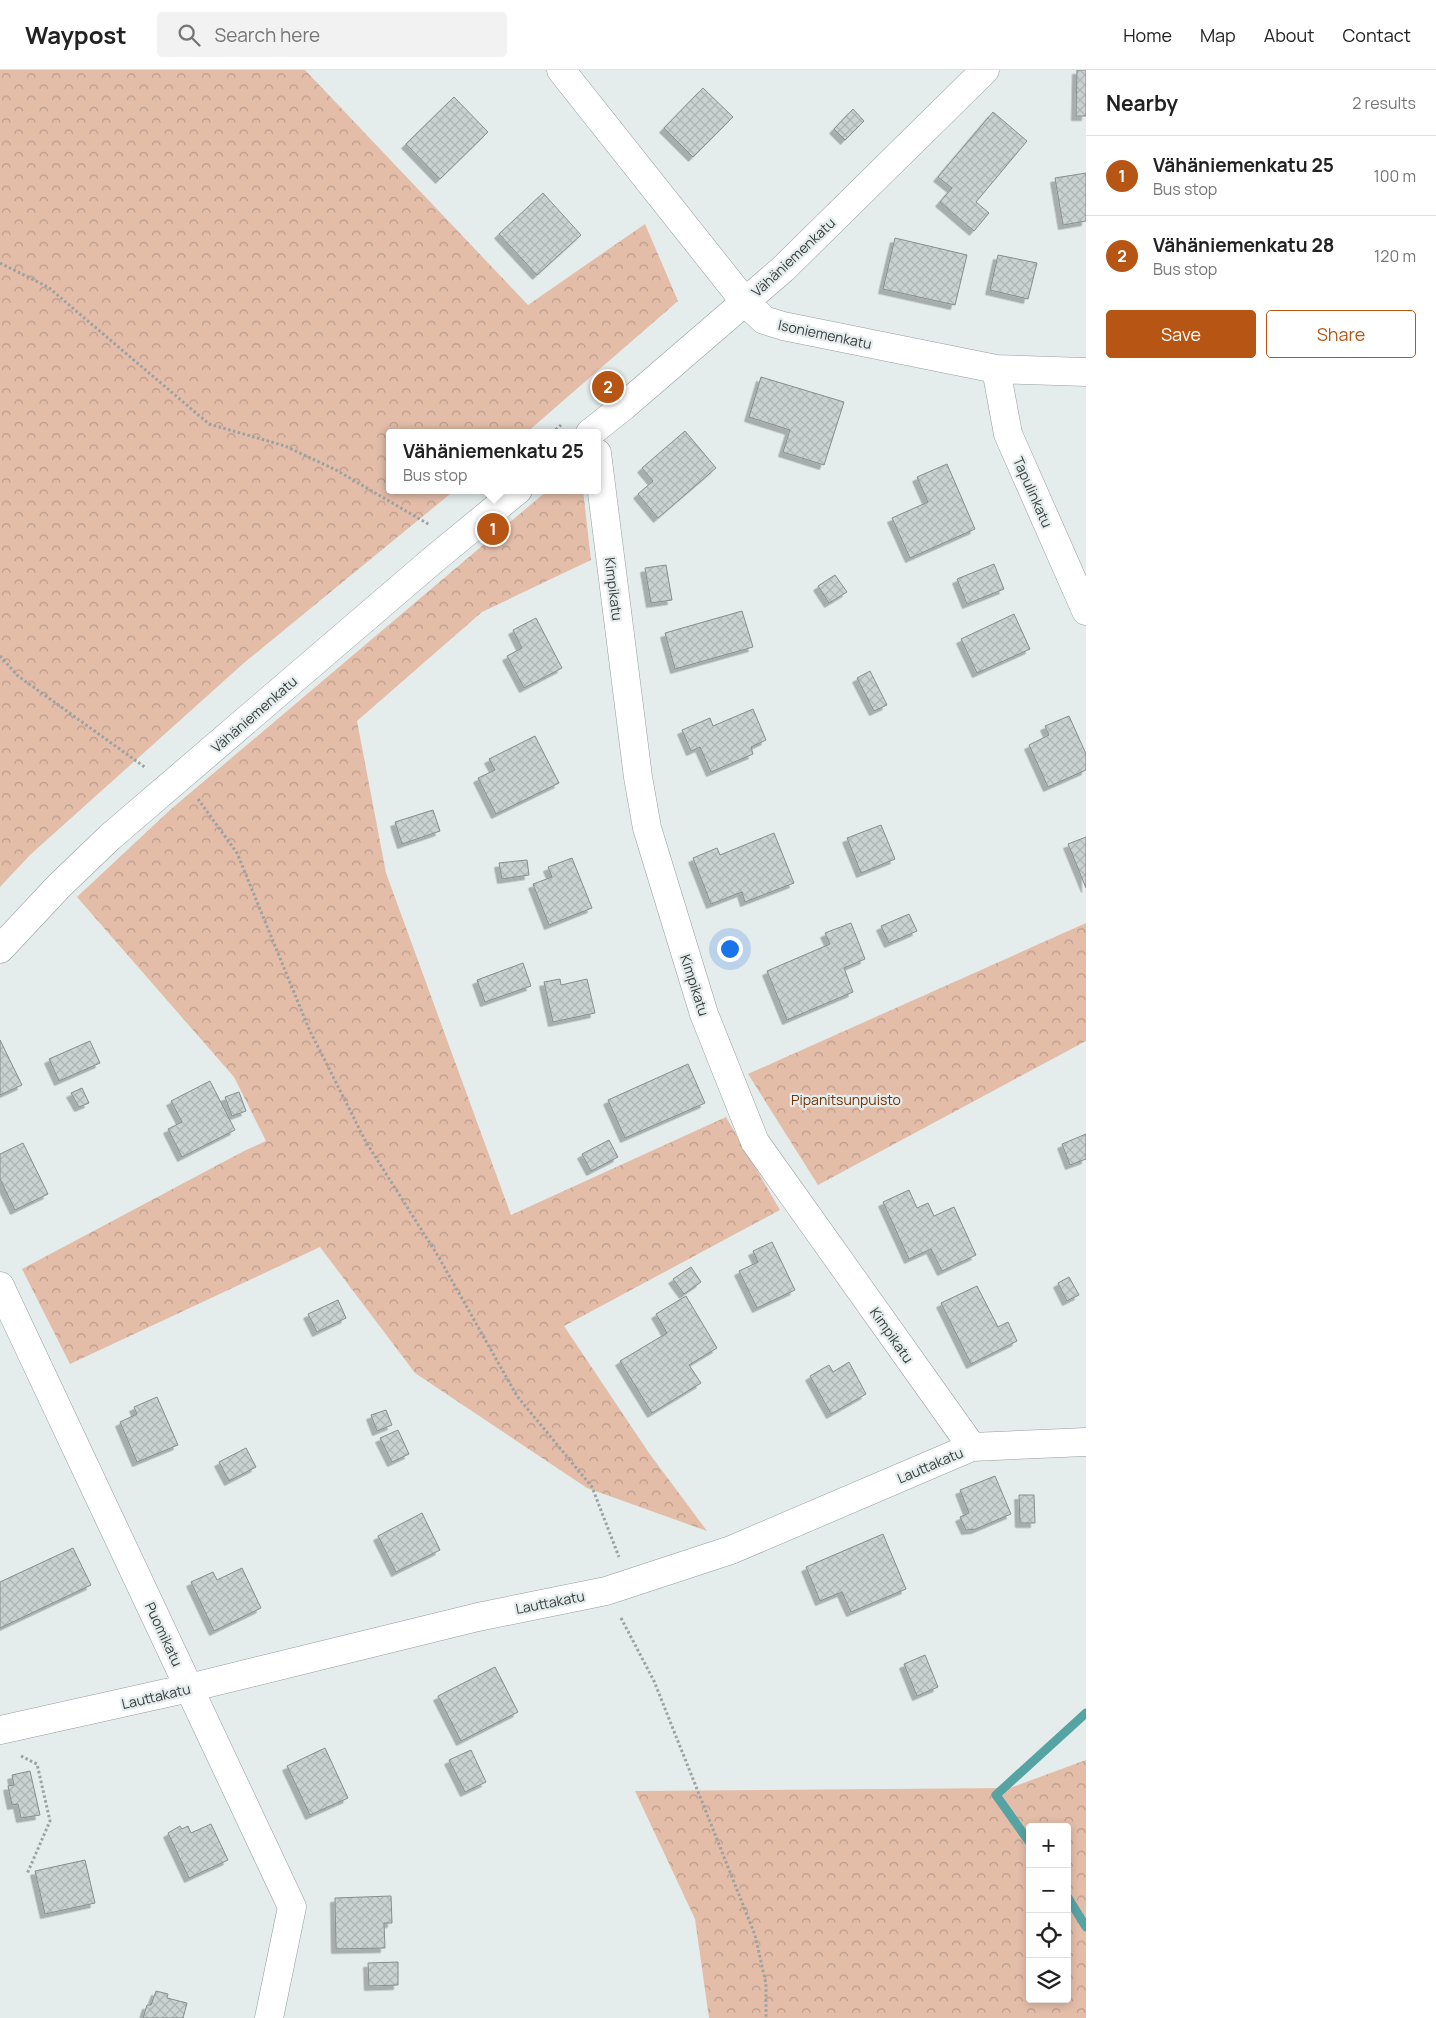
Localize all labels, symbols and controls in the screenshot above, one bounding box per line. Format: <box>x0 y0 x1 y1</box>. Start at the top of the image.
search box <box>157 12 507 57</box>
text: Waypost <box>25 18 127 51</box>
icon: search <box>175 21 203 49</box>
text: Search here <box>215 22 320 48</box>
text: Home <box>1123 23 1172 47</box>
text: Map <box>1200 23 1236 47</box>
text: About <box>1264 23 1314 47</box>
text: Contact <box>1342 23 1411 47</box>
text: Nearby <box>1106 89 1178 117</box>
text: 2 results <box>1352 92 1416 114</box>
text: Vähäniemenkatu 25 <box>1153 152 1334 178</box>
text: 1 <box>1118 165 1126 187</box>
text: 100 m <box>1373 165 1416 187</box>
text: Bus stop <box>1153 178 1217 200</box>
street label: Vähäniemenkatu <box>747 213 839 301</box>
text: Vähäniemenkatu 28 <box>1153 232 1334 258</box>
text: 2 <box>1117 245 1127 267</box>
text: 120 m <box>1374 245 1416 267</box>
text: Bus stop <box>1153 258 1217 280</box>
button: Save <box>1106 310 1256 358</box>
button: Share <box>1266 310 1416 358</box>
street label: Isoniemenkatu <box>776 315 874 353</box>
pin: 2 <box>592 368 624 406</box>
popup <box>386 429 601 494</box>
text: Vähäniemenkatu 25 <box>403 438 584 464</box>
street label: Tapulinkatu <box>1009 454 1057 530</box>
text: Bus stop <box>403 464 467 486</box>
pin: 1 <box>477 510 509 548</box>
street label: Kimpikatu <box>601 556 627 622</box>
street label: Vähäniemenkatu <box>207 671 301 757</box>
your location <box>717 936 743 962</box>
street label: Kimpikatu <box>676 952 714 1018</box>
park label: Pipanitsunpuisto <box>791 1090 901 1109</box>
street label: Kimpikatu <box>866 1303 918 1367</box>
street label: Lauttakatu <box>894 1443 966 1487</box>
street label: Lauttakatu <box>514 1586 586 1618</box>
street label: Puomikatu <box>141 1599 187 1669</box>
street label: Lauttakatu <box>120 1679 192 1713</box>
map controls <box>1026 1823 1071 2003</box>
button: + <box>1026 1823 1071 1868</box>
button: − <box>1026 1868 1071 1913</box>
button: locate <box>1026 1913 1071 1958</box>
button: layers <box>1026 1958 1071 2003</box>

